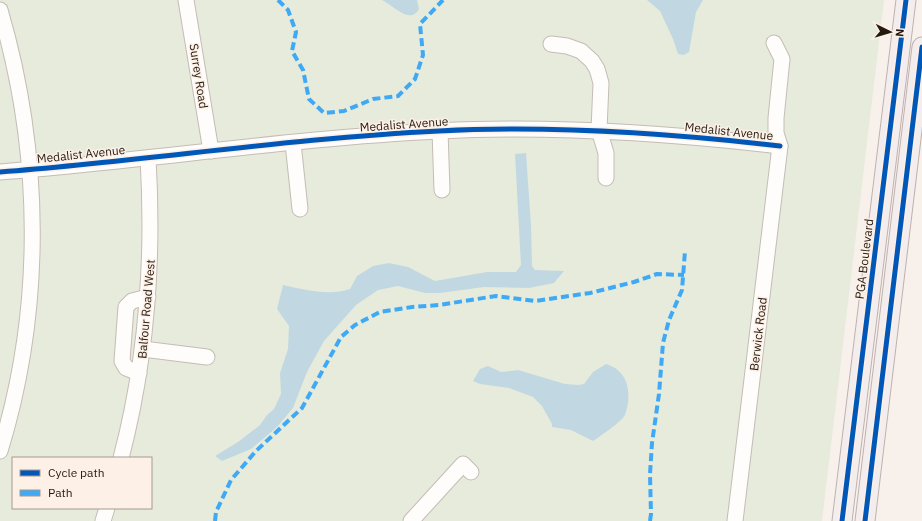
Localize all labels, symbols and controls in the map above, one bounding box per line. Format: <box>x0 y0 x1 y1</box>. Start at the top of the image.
north arrow <box>870 12 910 52</box>
text: N <box>893 28 907 37</box>
street label: Surrey Road <box>186 42 212 110</box>
street label: Medalist Avenue <box>359 113 449 135</box>
street label: Medalist Avenue <box>684 119 774 143</box>
street label: Medalist Avenue <box>36 142 126 166</box>
street label: PGA Boulevard <box>852 218 876 300</box>
street label: Balfour Road West <box>134 259 158 359</box>
street label: Berwick Road <box>746 296 770 372</box>
legend <box>12 457 152 509</box>
text: Cycle path <box>48 465 105 480</box>
text: Path <box>48 485 73 500</box>

